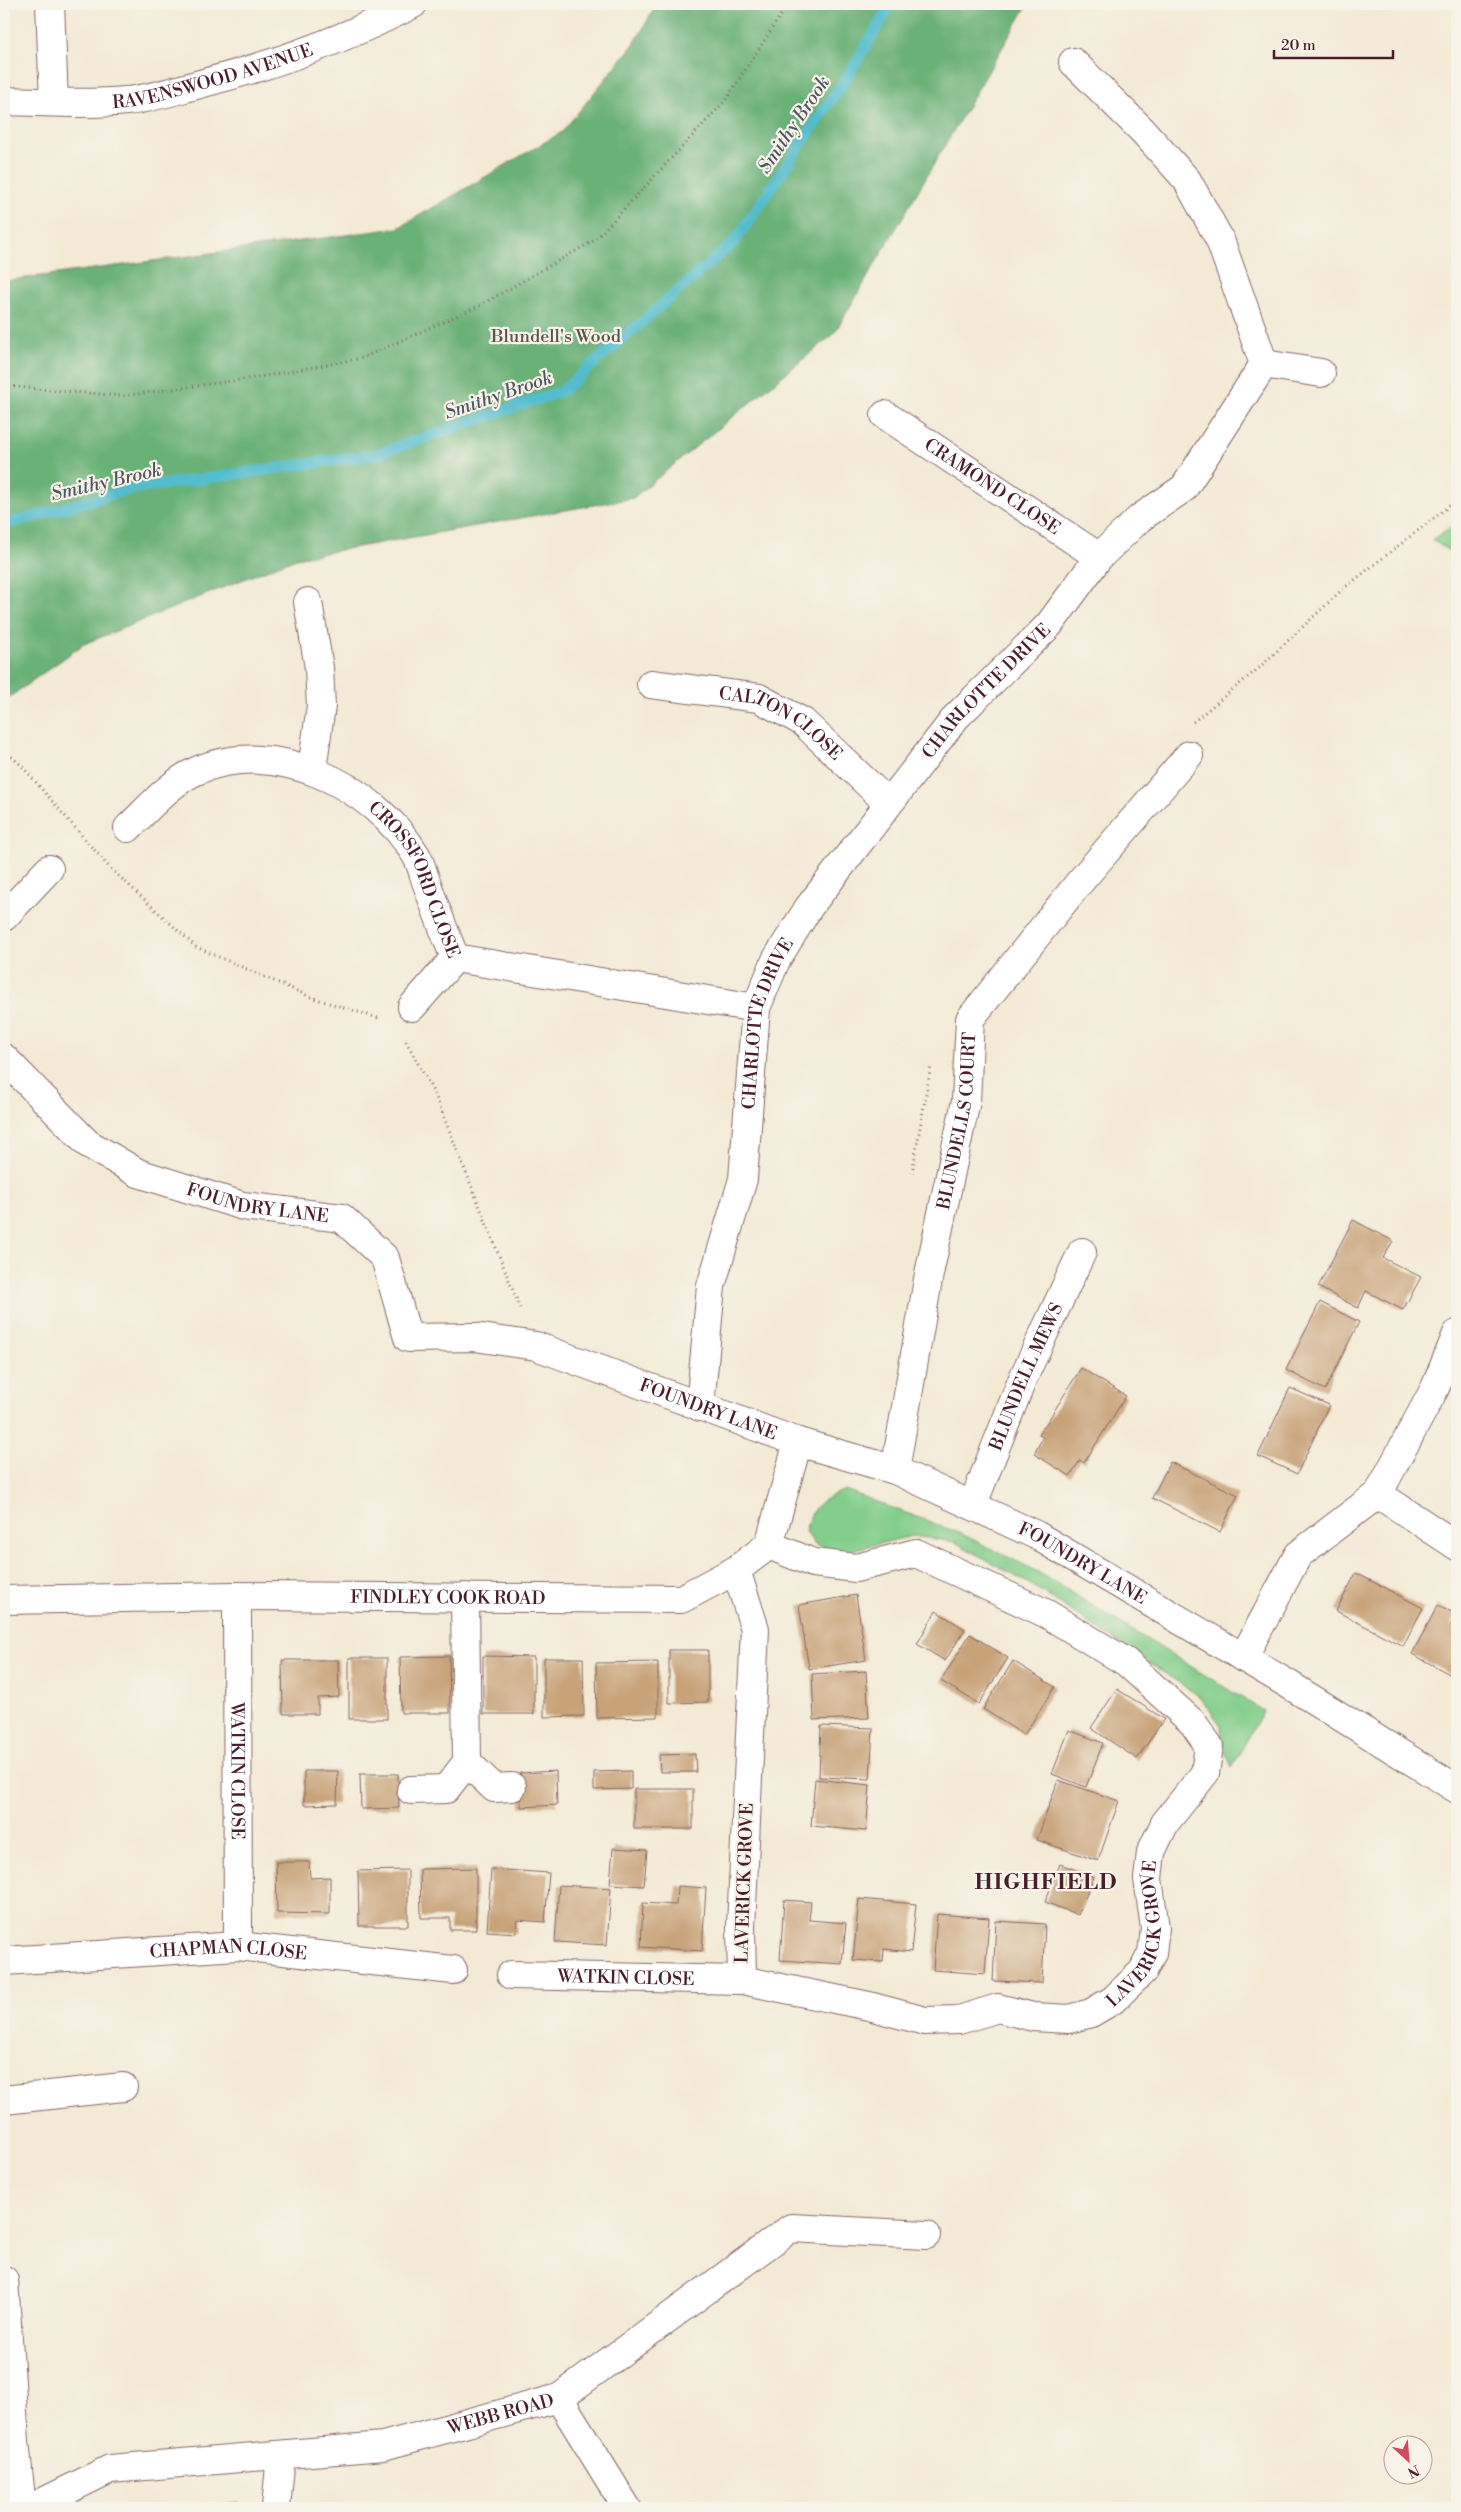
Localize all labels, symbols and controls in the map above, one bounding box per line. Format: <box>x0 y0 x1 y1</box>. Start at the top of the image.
scale bar <box>1274 28 1392 60</box>
text: 20 m <box>1281 36 1316 55</box>
street label: RAVENSWOOD AVENUE <box>112 38 316 114</box>
water label: Smithy Brook <box>752 71 835 178</box>
park label: Blundell's Wood <box>490 325 622 348</box>
water label: Smithy Brook <box>441 365 556 425</box>
street label: CRAMOND CLOSE <box>920 433 1065 540</box>
water label: Smithy Brook <box>49 458 164 506</box>
street label: CHARLOTTE DRIVE <box>917 619 1056 763</box>
street label: CALTON CLOSE <box>717 682 847 765</box>
street label: CROSSFORD CLOSE <box>364 796 465 961</box>
street label: CHARLOTTE DRIVE <box>737 934 799 1110</box>
street label: BLUNDELLS COURT <box>932 1031 981 1213</box>
street label: FOUNDRY LANE <box>184 1178 330 1228</box>
street label: BLUNDELL MEWS <box>984 1299 1069 1455</box>
street label: FOUNDRY LANE <box>636 1374 780 1445</box>
street label: FOUNDRY LANE <box>1015 1517 1151 1610</box>
street label: FINDLEY COOK ROAD <box>350 1586 546 1610</box>
street label: WATKIN CLOSE <box>225 1701 249 1840</box>
street label: LAVERICK GROVE <box>730 1802 759 1964</box>
street label: LAVERICK GROVE <box>1101 1859 1167 2012</box>
district label: HIGHFIELD <box>974 1869 1118 1896</box>
street label: CHAPMAN CLOSE <box>149 1935 308 1966</box>
street label: WATKIN CLOSE <box>556 1965 695 1991</box>
street label: WEBB ROAD <box>444 2389 557 2440</box>
north arrow <box>1384 2434 1434 2484</box>
text: N <box>1404 2460 1422 2481</box>

